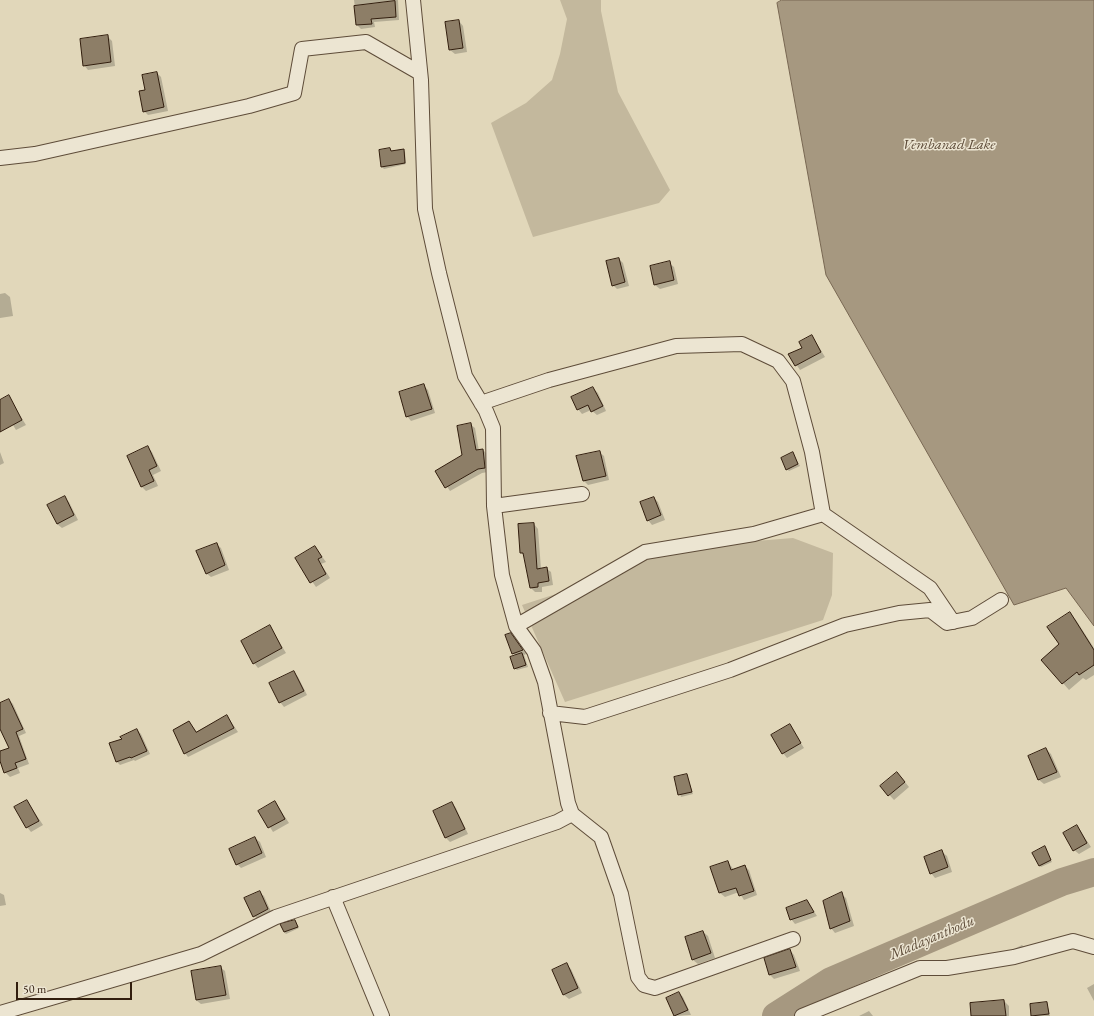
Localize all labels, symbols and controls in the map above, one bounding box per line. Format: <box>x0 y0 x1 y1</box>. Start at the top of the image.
water label: Vembanad Lake <box>903 136 995 154</box>
water label: Madayanthodu <box>887 912 977 964</box>
scale bar <box>18 974 134 1000</box>
text: 50 m <box>23 981 46 997</box>

